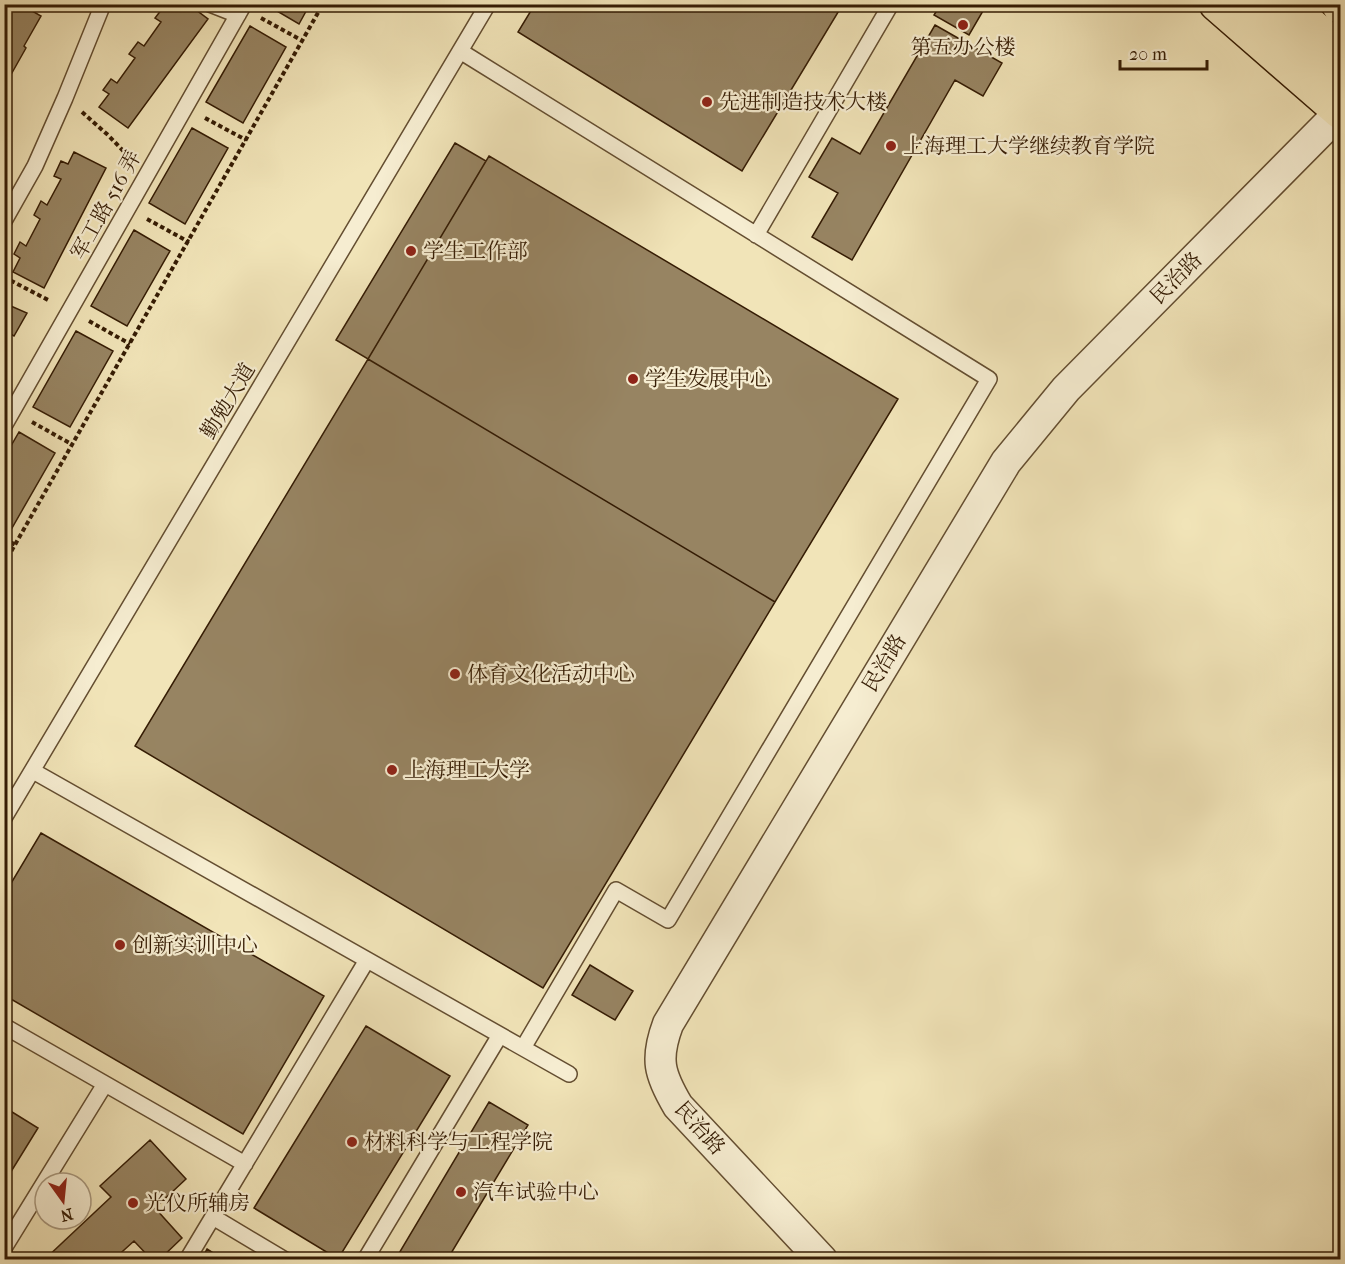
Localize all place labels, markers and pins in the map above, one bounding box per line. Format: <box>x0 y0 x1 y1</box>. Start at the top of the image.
marker: 第五办公楼 <box>956 18 970 32</box>
place label: 第五办公楼 <box>911 35 1016 59</box>
place label: 先进制造技术大楼 <box>719 90 887 114</box>
marker: 先进制造技术大楼 <box>700 95 714 109</box>
place label: 上海理工大学继续教育学院 <box>903 134 1155 158</box>
marker: 上海理工大学继续教育学院 <box>884 139 898 153</box>
place label: 学生工作部 <box>423 239 528 263</box>
marker: 学生工作部 <box>404 244 418 258</box>
place label: 学生发展中心 <box>645 367 771 391</box>
marker: 学生发展中心 <box>626 372 640 386</box>
place label: 体育文化活动中心 <box>467 662 635 686</box>
marker: 体育文化活动中心 <box>448 667 462 681</box>
place label: 上海理工大学 <box>404 758 530 782</box>
marker: 上海理工大学 <box>385 763 399 777</box>
place label: 创新实训中心 <box>132 933 258 957</box>
marker: 创新实训中心 <box>113 938 127 952</box>
place label: 材料科学与工程学院 <box>364 1130 553 1154</box>
marker: 材料科学与工程学院 <box>345 1135 359 1149</box>
place label: 汽车试验中心 <box>473 1180 599 1204</box>
marker: 汽车试验中心 <box>454 1185 468 1199</box>
place label: 光仪所辅房 <box>145 1191 250 1215</box>
marker: 光仪所辅房 <box>126 1196 140 1210</box>

